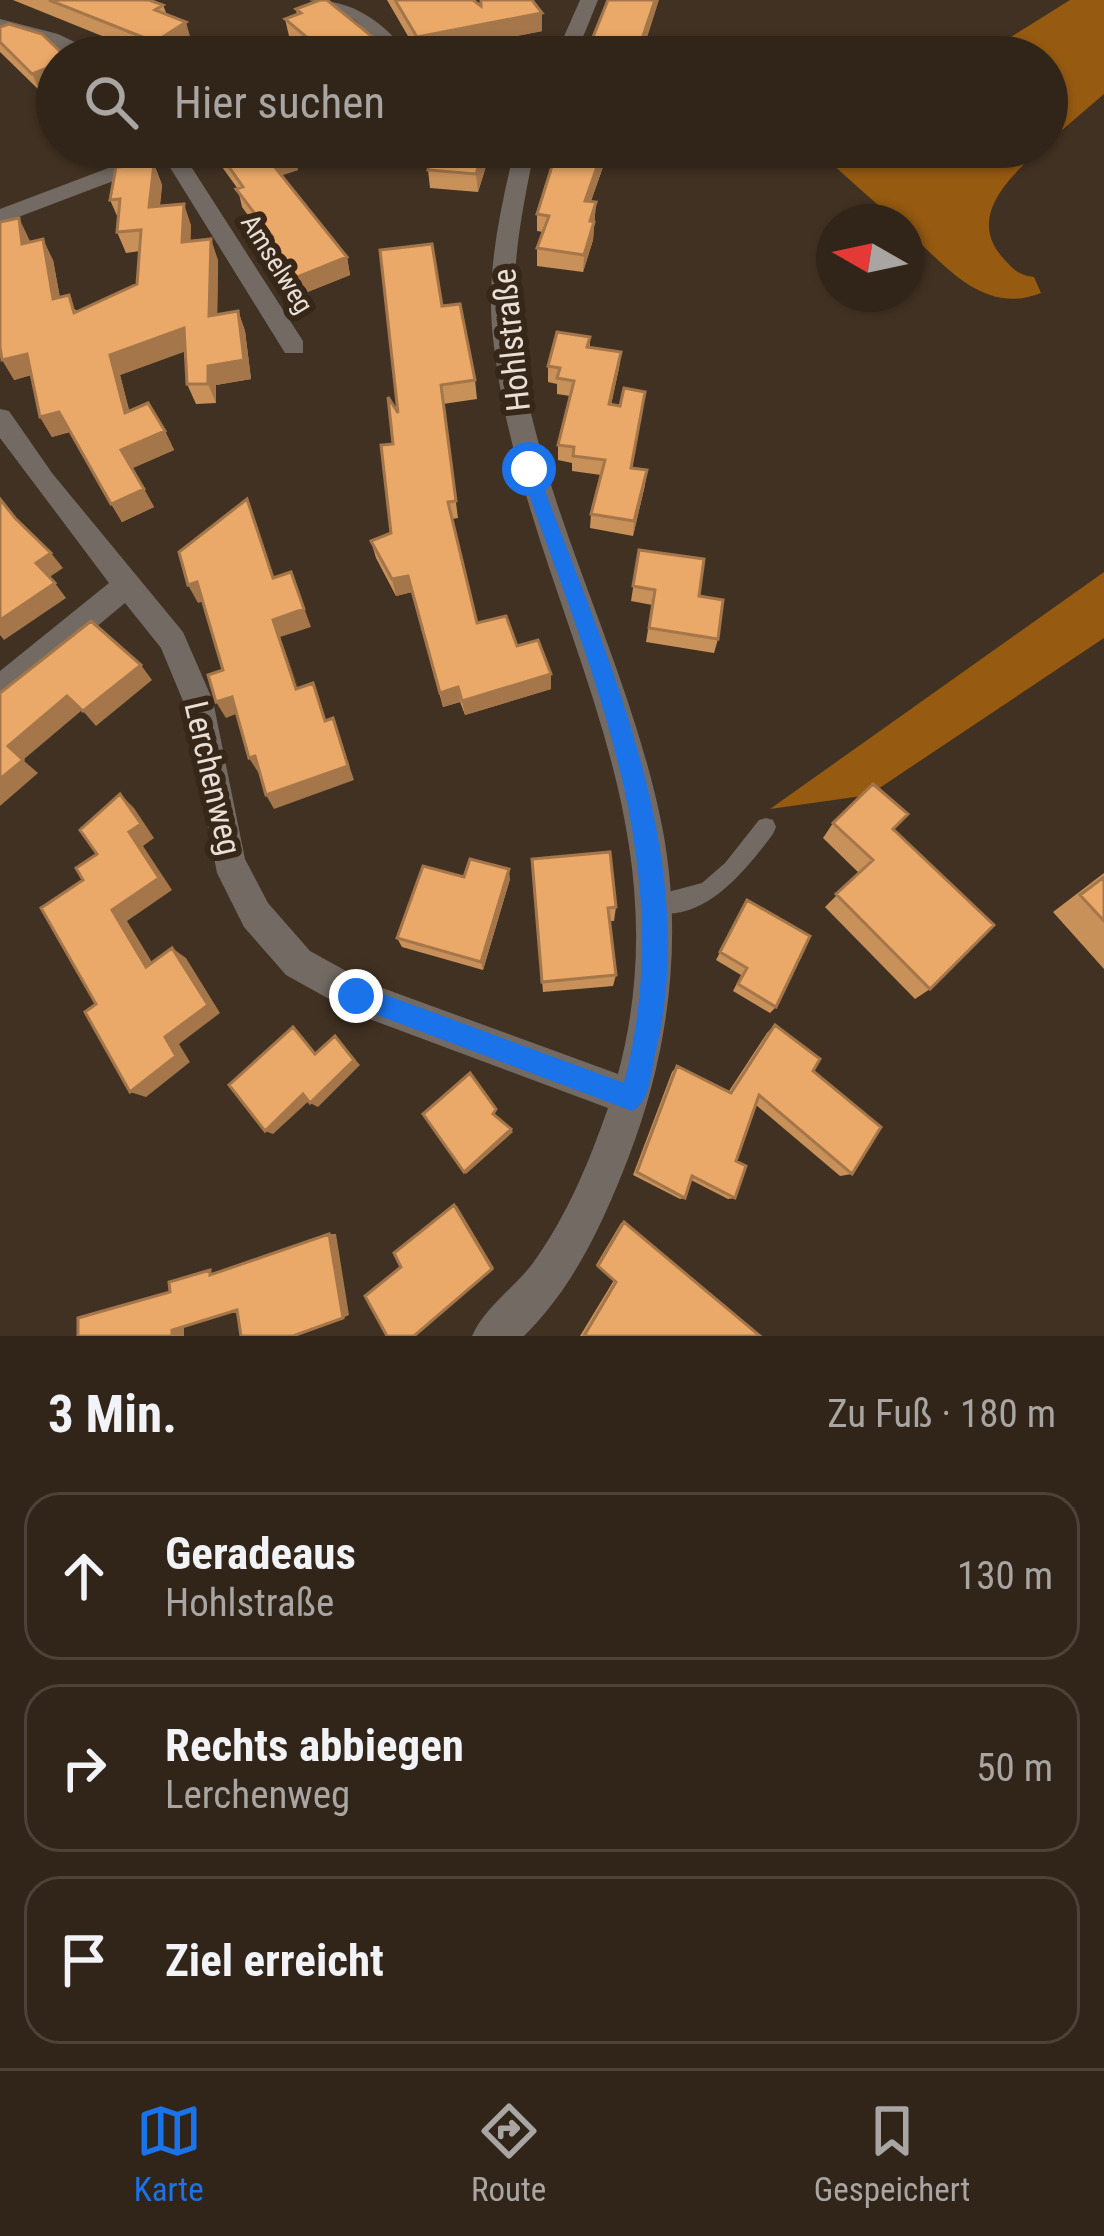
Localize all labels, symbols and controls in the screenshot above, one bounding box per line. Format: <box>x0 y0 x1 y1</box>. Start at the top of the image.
search box <box>36 36 1068 168</box>
icon: search <box>78 69 144 135</box>
text: Hier suchen <box>174 76 385 129</box>
north arrow <box>816 204 924 312</box>
street label: Amselweg <box>234 209 320 319</box>
street label: Hohlstraße <box>484 267 538 413</box>
route start <box>502 442 556 496</box>
street label: Lerchenweg <box>176 697 250 859</box>
route end <box>329 969 383 1023</box>
text: 3 Min. <box>48 1385 177 1444</box>
text: Zu Fuß · 180 m <box>827 1391 1056 1437</box>
text: Geradeaus <box>165 1527 356 1580</box>
icon: ahead <box>51 1543 117 1609</box>
text: 130 m <box>957 1553 1053 1599</box>
text: Hohlstraße <box>165 1580 334 1626</box>
text: Rechts abbiegen <box>165 1719 464 1772</box>
icon: right <box>51 1735 117 1801</box>
text: 50 m <box>976 1745 1053 1791</box>
text: Lerchenweg <box>165 1772 350 1818</box>
icon: arrive <box>51 1927 117 1993</box>
text: Ziel erreicht <box>165 1934 384 1987</box>
tab: Karte <box>134 2098 204 2209</box>
tab: Route <box>471 2098 546 2209</box>
tab: Gespeichert <box>814 2098 970 2209</box>

